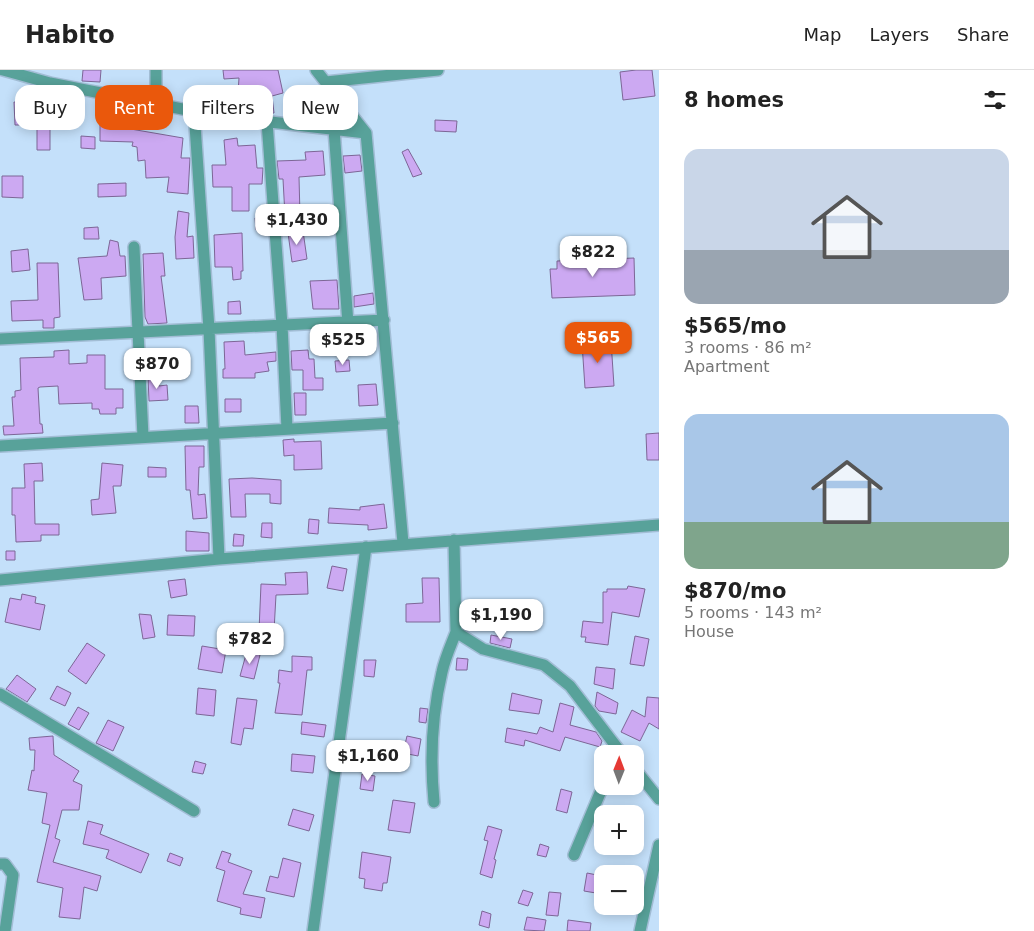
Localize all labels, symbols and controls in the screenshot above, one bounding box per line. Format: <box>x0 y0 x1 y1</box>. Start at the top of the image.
text: Habito <box>25 21 115 49</box>
text: Map <box>803 24 841 45</box>
text: Layers <box>869 24 929 45</box>
text: Share <box>957 24 1009 45</box>
chip: Buy <box>15 85 85 130</box>
chip: Rent <box>95 85 173 130</box>
chip: Filters <box>183 85 273 130</box>
chip: New <box>283 85 358 130</box>
icon: filters <box>981 86 1009 114</box>
text: 8 homes <box>684 88 784 112</box>
icon: home <box>802 182 892 272</box>
pin: $1,430 <box>256 204 338 246</box>
text: $1,430 <box>266 210 328 229</box>
pin: $822 <box>563 236 623 278</box>
text: $822 <box>571 242 615 261</box>
text: $565/mo <box>684 314 786 338</box>
pin: $565 <box>568 322 628 364</box>
pin: $525 <box>313 324 373 366</box>
text: $565 <box>576 328 620 347</box>
text: $525 <box>321 330 365 349</box>
text: 3 rooms · 86 m² <box>684 338 812 357</box>
pin: $870 <box>127 348 187 390</box>
text: $870 <box>135 354 179 373</box>
text: Apartment <box>684 357 770 376</box>
icon: home <box>802 447 892 537</box>
text: $870/mo <box>684 579 786 603</box>
pin: $1,190 <box>460 598 542 641</box>
text: 5 rooms · 143 m² <box>684 603 822 622</box>
text: $1,190 <box>470 605 532 624</box>
pin: $782 <box>220 622 280 665</box>
text: House <box>684 622 734 641</box>
text: $782 <box>228 629 272 648</box>
pin: $1,160 <box>327 740 409 782</box>
north arrow <box>594 745 644 795</box>
map controls <box>594 745 644 915</box>
text: $1,160 <box>337 746 399 765</box>
button: + <box>594 805 644 855</box>
button: − <box>594 865 644 915</box>

